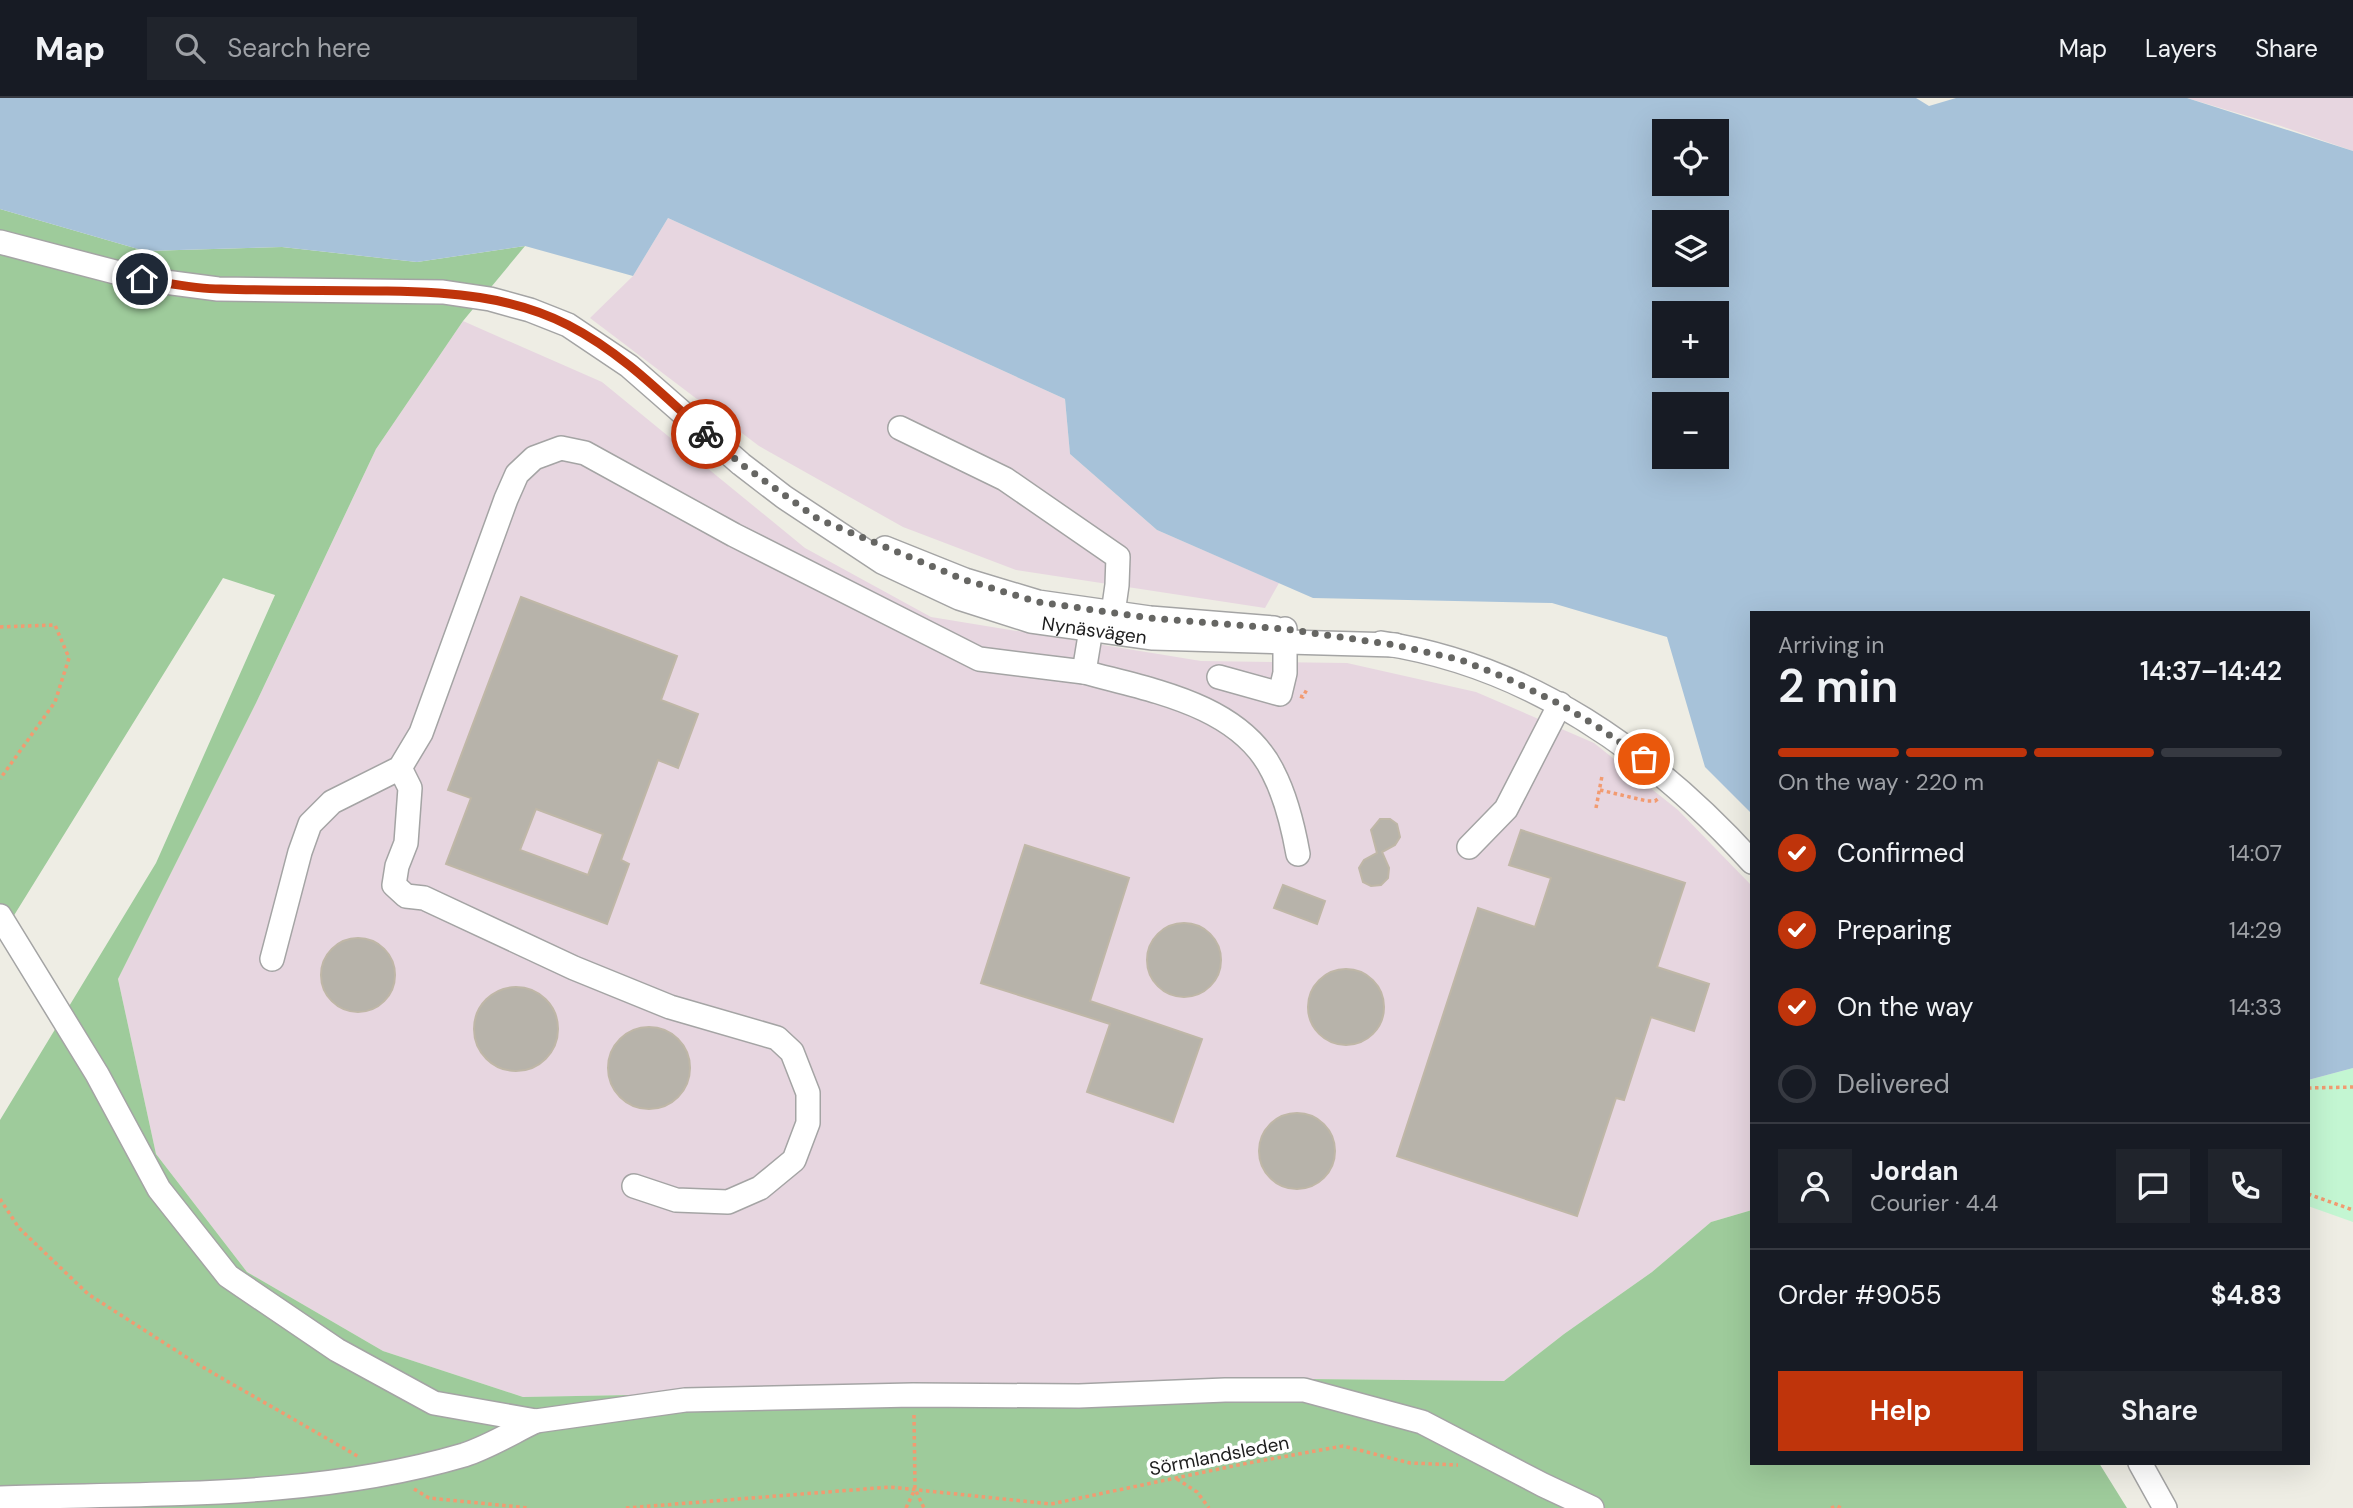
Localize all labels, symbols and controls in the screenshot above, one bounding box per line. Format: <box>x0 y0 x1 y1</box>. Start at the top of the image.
search box <box>147 17 637 80</box>
text: Map <box>35 27 105 70</box>
icon: search <box>171 29 209 67</box>
text: Search here <box>227 31 371 65</box>
text: Map <box>2059 33 2107 64</box>
text: Layers <box>2145 33 2217 64</box>
text: Share <box>2255 33 2318 64</box>
map controls <box>1652 119 1729 469</box>
button: locate <box>1652 119 1729 196</box>
button: layers <box>1652 210 1729 287</box>
pin <box>112 249 172 309</box>
icon: home <box>123 260 161 298</box>
button: + <box>1652 301 1729 378</box>
button: − <box>1652 392 1729 469</box>
courier <box>671 399 741 469</box>
icon: bike <box>687 415 725 453</box>
street label: Nynäsvägen <box>1040 611 1148 650</box>
text: Arriving in <box>1778 630 1884 660</box>
text: 14:37–14:42 <box>2140 654 2282 688</box>
text: 2 min <box>1778 656 1898 716</box>
pin <box>1614 729 1674 789</box>
icon: bag <box>1625 740 1663 778</box>
text: On the way · 220 m <box>1778 767 1984 797</box>
icon: check <box>1778 834 1816 872</box>
text: Confirmed <box>1837 836 1964 870</box>
text: 14:07 <box>2229 838 2282 868</box>
icon: check <box>1778 911 1816 949</box>
text: Preparing <box>1837 913 1952 947</box>
text: 14:29 <box>2229 915 2282 945</box>
icon: check <box>1778 988 1816 1026</box>
text: On the way <box>1837 990 1973 1024</box>
text: 14:33 <box>2229 992 2282 1022</box>
text: Delivered <box>1837 1067 1950 1101</box>
button: person <box>1778 1149 1852 1223</box>
button: chat <box>2116 1149 2190 1223</box>
button: phone <box>2208 1149 2282 1223</box>
text: Jordan <box>1870 1154 1959 1188</box>
text: Courier · 4.4 <box>1870 1188 1998 1218</box>
text: Order #9055 <box>1778 1278 1942 1312</box>
text: $4.83 <box>2211 1278 2282 1312</box>
button: Help <box>1778 1371 2023 1451</box>
button: Share <box>2037 1371 2282 1451</box>
street label: Sörmlandsleden <box>1147 1430 1291 1481</box>

